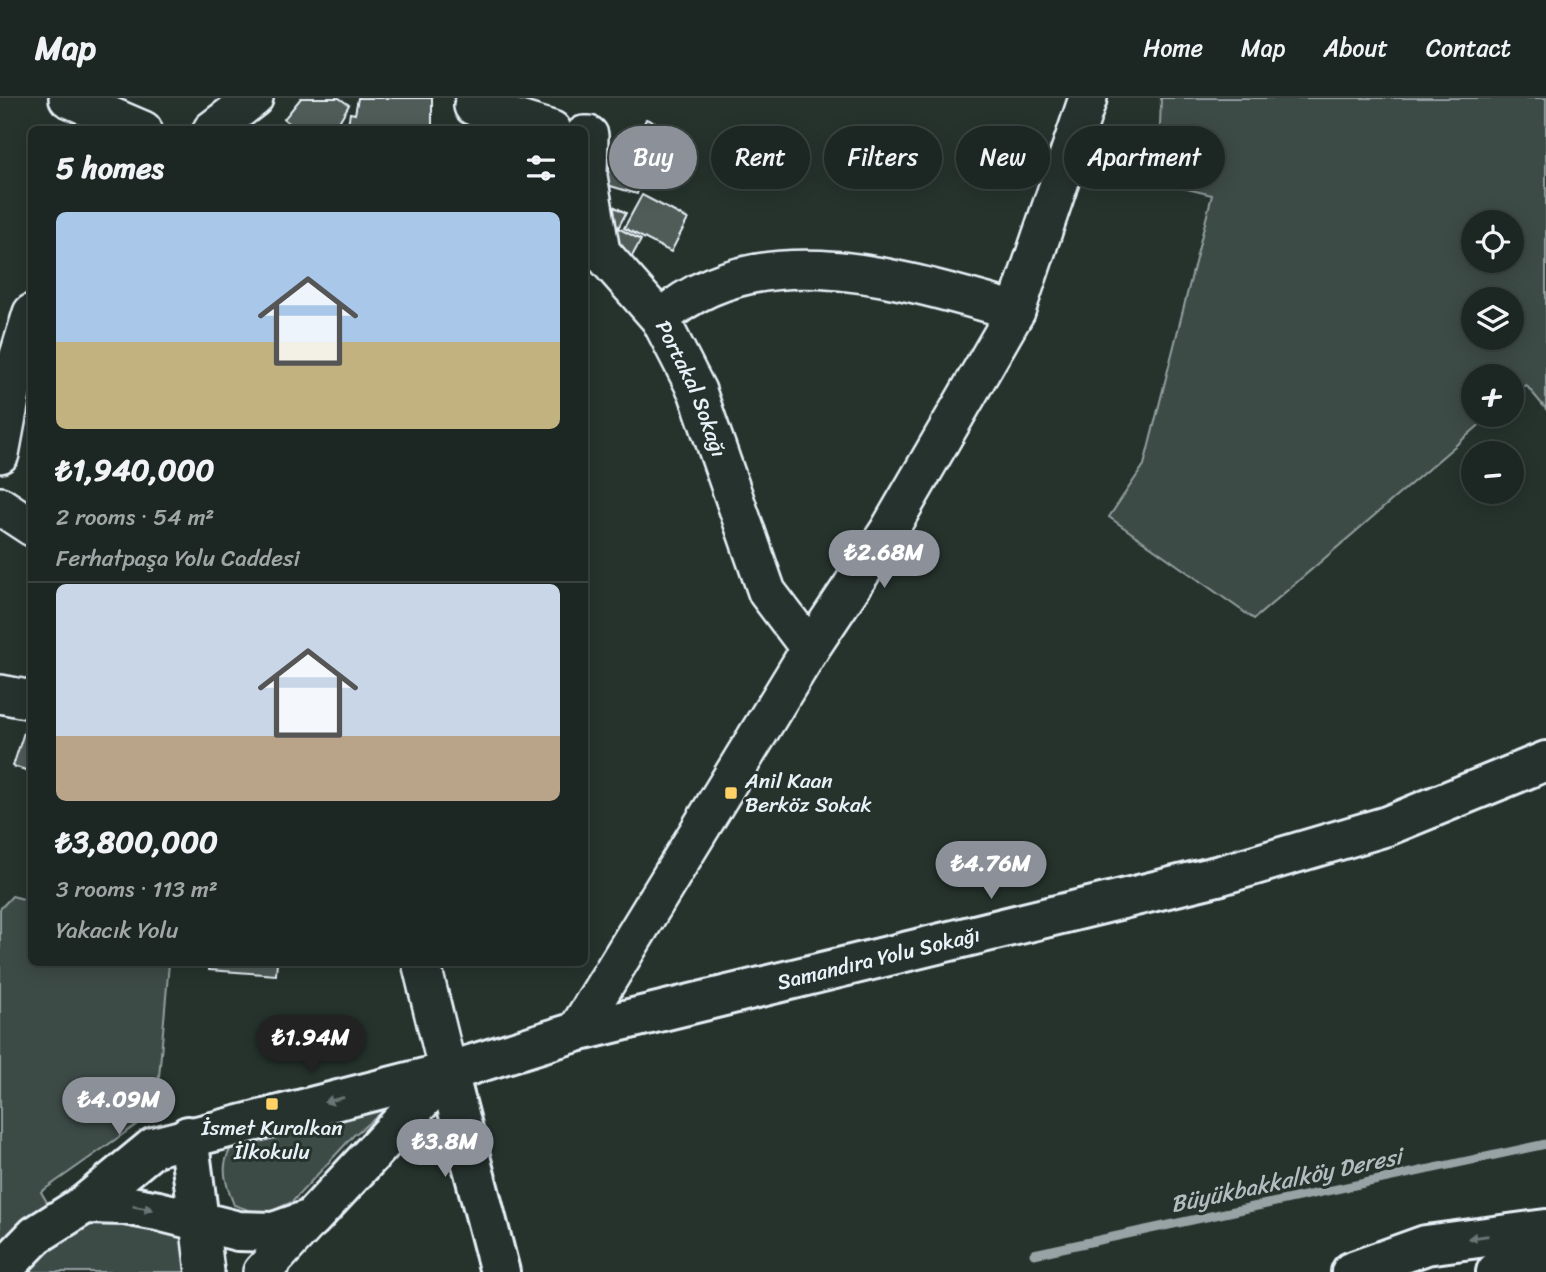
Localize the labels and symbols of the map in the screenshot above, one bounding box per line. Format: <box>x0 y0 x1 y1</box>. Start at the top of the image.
street label: Portakal Sokağı <box>645 313 738 463</box>
pin: ₺2.68M <box>827 531 941 590</box>
place label: Anil Kaan Berköz Sokak <box>744 762 872 824</box>
marker: Anil Kaan Berköz Sokak <box>723 785 739 801</box>
pin: ₺4.76M <box>934 842 1048 901</box>
street label: Samandıra Yolu Sokağı <box>773 915 984 1001</box>
pin: ₺1.94M <box>254 1016 368 1075</box>
pin: ₺4.09M <box>62 1077 176 1137</box>
one-way arrow <box>323 1095 345 1106</box>
marker: İsmet Kuralkan İlkokulu <box>264 1096 280 1112</box>
place label: İsmet Kuralkan İlkokulu <box>201 1109 343 1171</box>
pin: ₺3.8M <box>396 1119 494 1179</box>
water label: Büyükbakkalköy Deresi <box>1167 1135 1410 1225</box>
one-way arrow <box>132 1203 154 1214</box>
one-way arrow <box>1467 1232 1489 1243</box>

